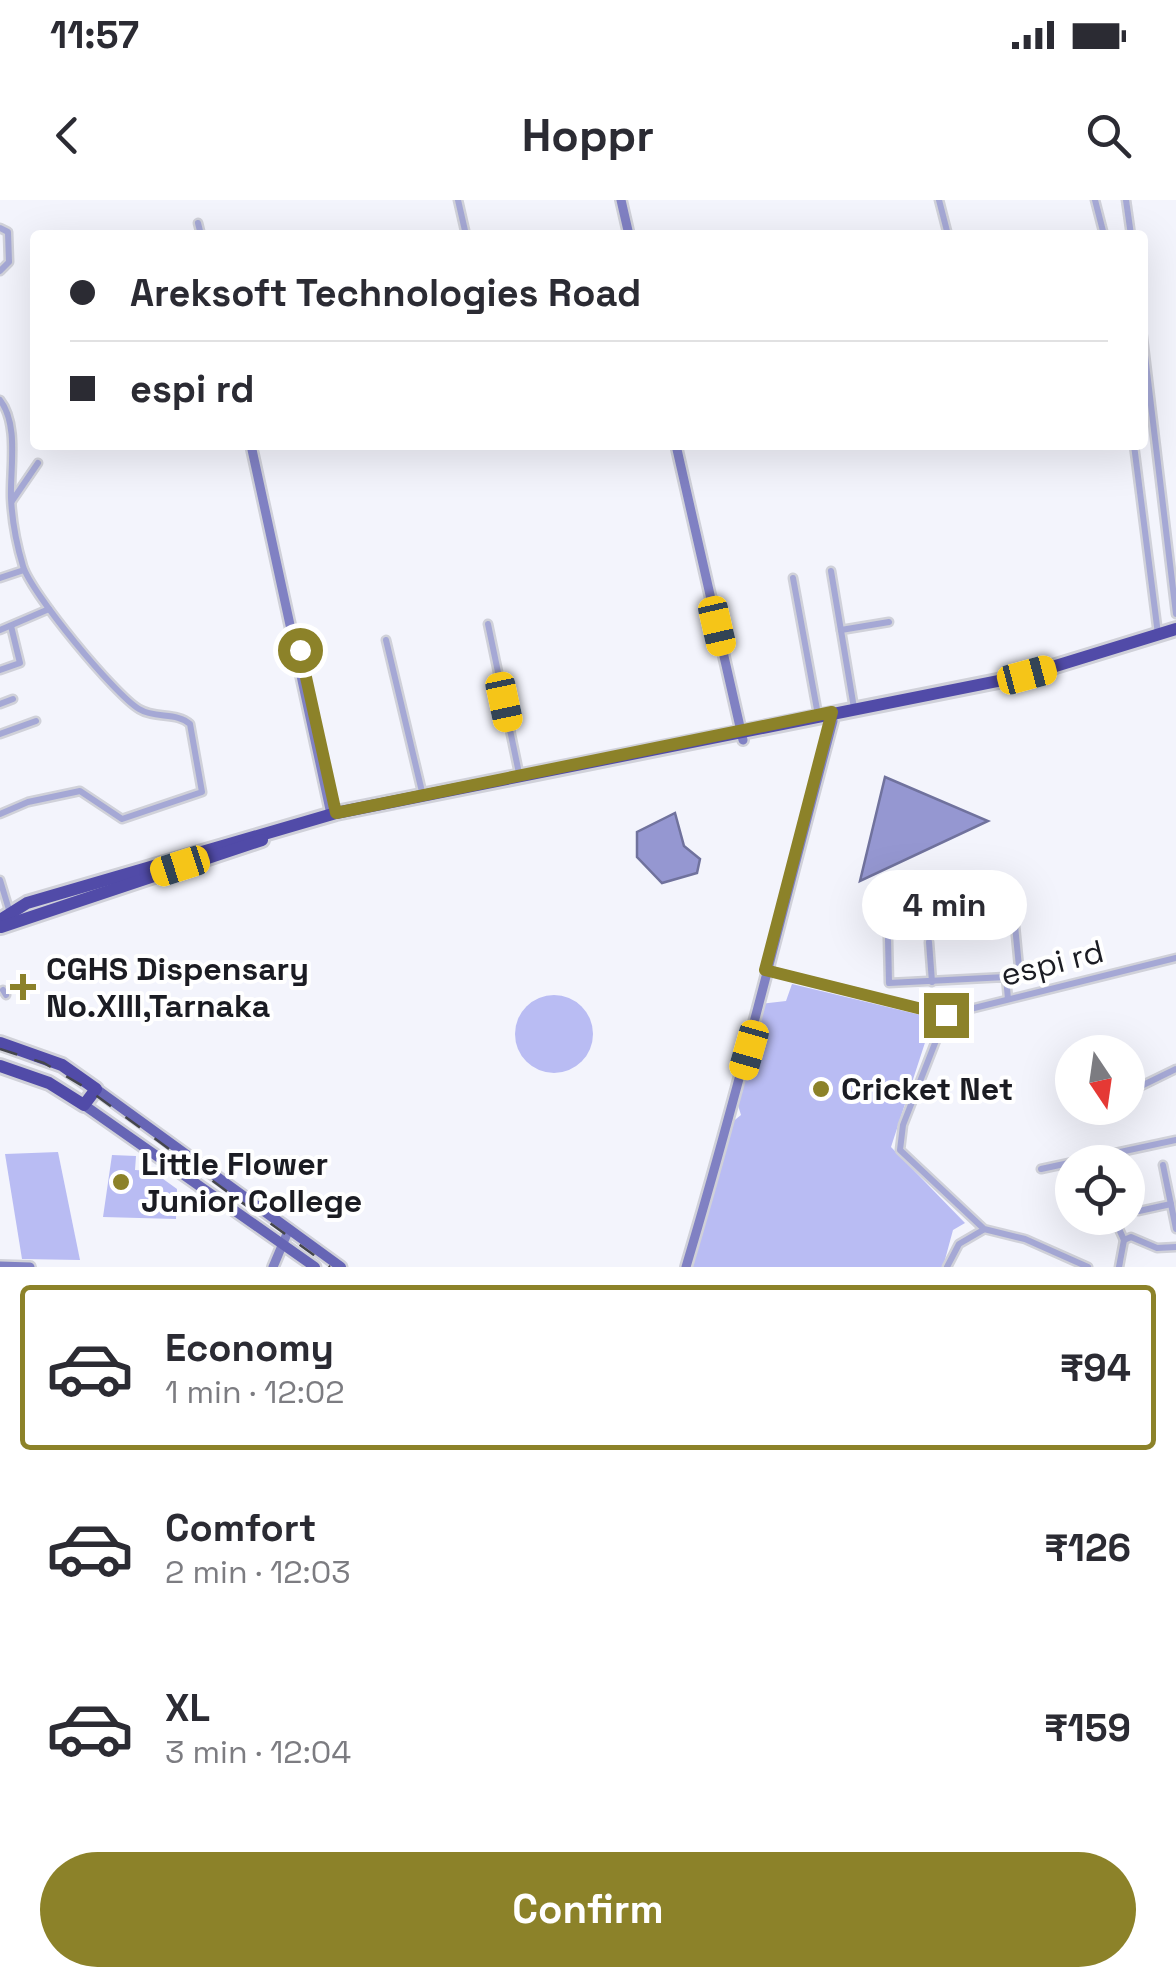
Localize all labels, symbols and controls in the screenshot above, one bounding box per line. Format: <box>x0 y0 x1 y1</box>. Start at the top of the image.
text: 11:57 <box>50 11 139 59</box>
text: Hoppr <box>522 107 654 164</box>
icon: back <box>40 108 95 163</box>
icon: search <box>1081 108 1136 163</box>
text: Areksoft Technologies Road <box>130 269 641 317</box>
text: espi rd <box>130 365 254 413</box>
car <box>696 593 738 659</box>
route start <box>278 628 323 673</box>
car <box>994 653 1060 697</box>
car <box>483 670 525 734</box>
car <box>147 842 213 890</box>
callout: 4 min <box>864 870 1028 940</box>
text: 4 min <box>902 885 987 925</box>
street label: espi rd <box>996 931 1108 995</box>
place label: CGHS Dispensary No.XIII,Tarnaka <box>46 949 309 1026</box>
marker: CGHS Dispensary No.XIII,Tarnaka <box>10 974 36 1000</box>
route end <box>924 993 969 1038</box>
car <box>726 1017 772 1083</box>
north arrow <box>1055 1035 1145 1125</box>
map controls <box>1055 1035 1145 1235</box>
place label: Cricket Net <box>841 1069 1013 1109</box>
marker: Cricket Net <box>810 1078 832 1100</box>
place label: Little Flower Junior College <box>141 1144 362 1221</box>
button: locate <box>1055 1145 1145 1235</box>
marker: Little Flower Junior College <box>110 1171 132 1193</box>
icon: car <box>45 1323 135 1413</box>
text: Economy <box>165 1324 334 1372</box>
text: ₹94 <box>1060 1344 1131 1392</box>
text: 1 min · 12:02 <box>165 1372 345 1412</box>
icon: car <box>45 1503 135 1593</box>
text: Comfort <box>165 1504 316 1552</box>
text: ₹126 <box>1044 1524 1131 1572</box>
text: 2 min · 12:03 <box>165 1552 351 1592</box>
icon: car <box>45 1683 135 1773</box>
text: XL <box>165 1684 210 1732</box>
text: ₹159 <box>1044 1704 1131 1752</box>
text: 3 min · 12:04 <box>165 1732 351 1772</box>
button: Confirm <box>40 1852 1136 1967</box>

